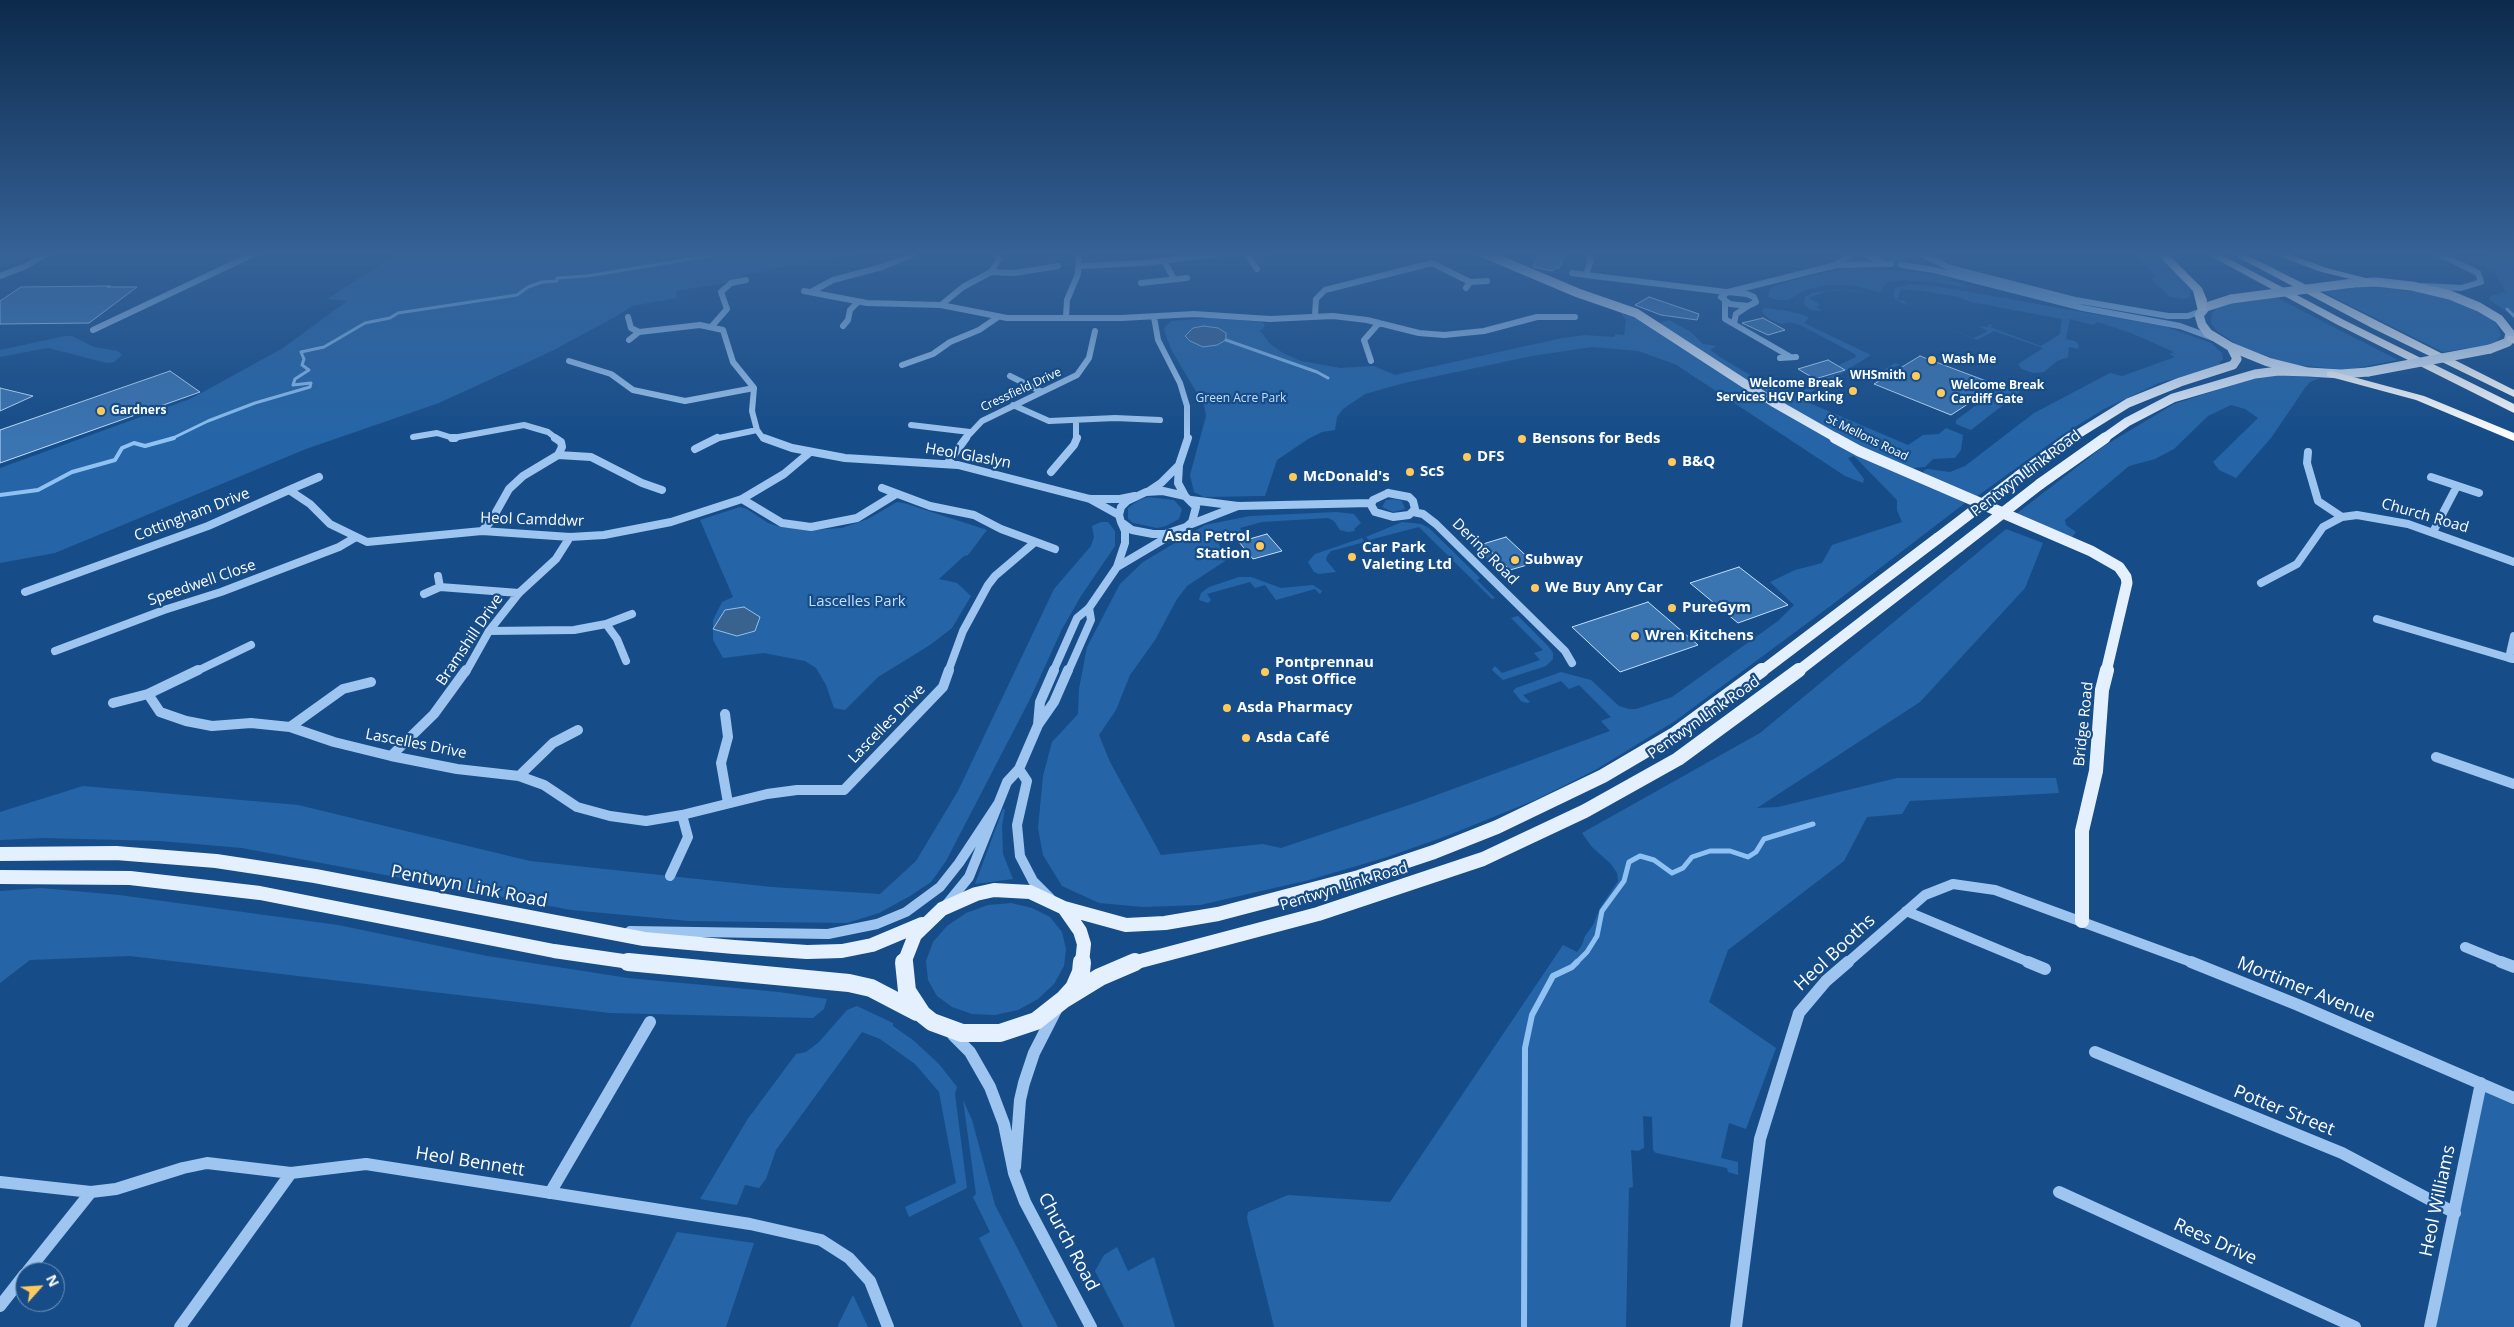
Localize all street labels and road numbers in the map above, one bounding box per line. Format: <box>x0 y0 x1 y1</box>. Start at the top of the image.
street label: Cressfield Drive <box>978 365 1064 415</box>
street label: St Mellons Road <box>1824 412 1910 464</box>
street label: Pentwyn Link Road <box>1968 427 2084 521</box>
street label: Heol Glaslyn <box>924 440 1012 472</box>
street label: Cottingham Drive <box>132 485 252 545</box>
street label: Church Road <box>2379 495 2471 537</box>
street label: Heol Camddwr <box>480 509 584 531</box>
street label: Dering Road <box>1448 515 1522 589</box>
street label: Speedwell Close <box>146 556 258 610</box>
street label: Bramshill Drive <box>433 591 507 689</box>
street label: Pentwyn Link Road <box>1645 673 1763 763</box>
street label: Lascelles Drive <box>845 681 929 767</box>
street label: Bridge Road <box>2071 681 2097 767</box>
street label: Lascelles Drive <box>364 725 468 763</box>
street label: Pentwyn Link Road <box>1278 859 1410 915</box>
street label: Pentwyn Link Road <box>389 861 549 913</box>
street label: Heol Booths <box>1790 910 1880 996</box>
street label: Mortimer Avenue <box>2234 952 2378 1028</box>
street label: Potter Street <box>2230 1081 2338 1141</box>
street label: Heol Bennett <box>414 1143 526 1181</box>
street label: Heol Williams <box>2416 1143 2460 1259</box>
street label: Church Road <box>1033 1189 1103 1295</box>
street label: Rees Drive <box>2170 1214 2260 1270</box>

